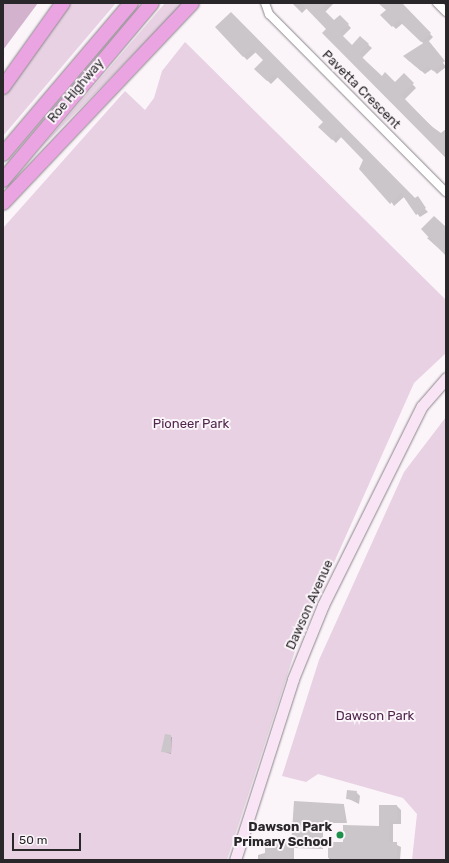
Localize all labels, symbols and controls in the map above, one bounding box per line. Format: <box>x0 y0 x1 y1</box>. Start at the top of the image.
street label: Pavetta Crescent <box>318 47 404 133</box>
street label: Roe Highway <box>45 56 107 126</box>
park label: Pioneer Park <box>153 416 229 432</box>
street label: Dawson Avenue <box>283 557 337 653</box>
park label: Dawson Park <box>336 708 414 724</box>
place label: Dawson Park Primary School <box>233 820 332 851</box>
scale bar <box>14 825 83 851</box>
marker: Dawson Park Primary School <box>335 830 345 840</box>
text: 50 m <box>19 833 47 847</box>

